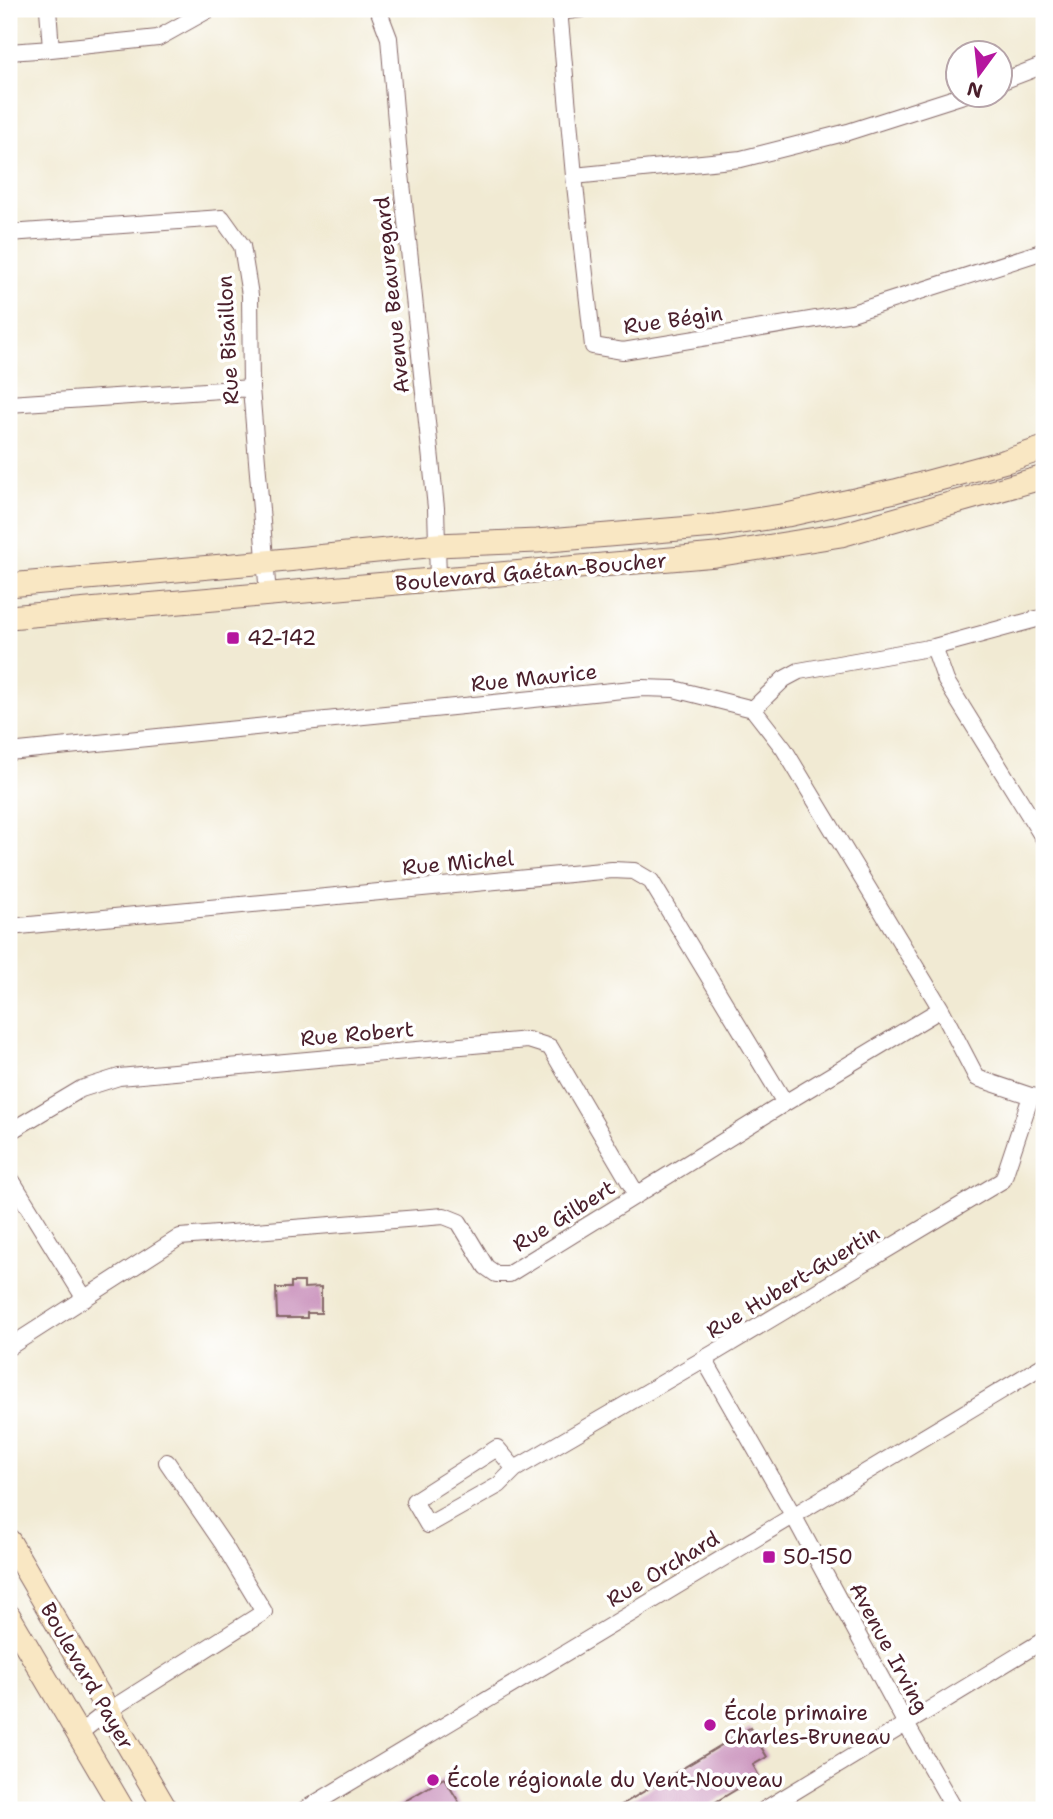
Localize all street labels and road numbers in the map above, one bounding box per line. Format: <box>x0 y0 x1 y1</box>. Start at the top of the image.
street label: Avenue Beauregard <box>368 195 416 395</box>
street label: Rue Bisaillon <box>211 274 245 406</box>
street label: Rue Bégin <box>622 299 725 341</box>
street label: Boulevard Gaétan-Boucher <box>394 546 668 598</box>
street label: Rue Maurice <box>469 657 599 699</box>
street label: Rue Michel <box>401 844 516 882</box>
street label: Rue Robert <box>299 1015 415 1053</box>
street label: Rue Gilbert <box>508 1174 620 1258</box>
street label: Rue Hubert-Guertin <box>701 1219 885 1345</box>
street label: Rue Orchard <box>601 1524 725 1614</box>
street label: Avenue Irving <box>843 1578 935 1718</box>
street label: Boulevard Payer <box>34 1597 140 1755</box>

